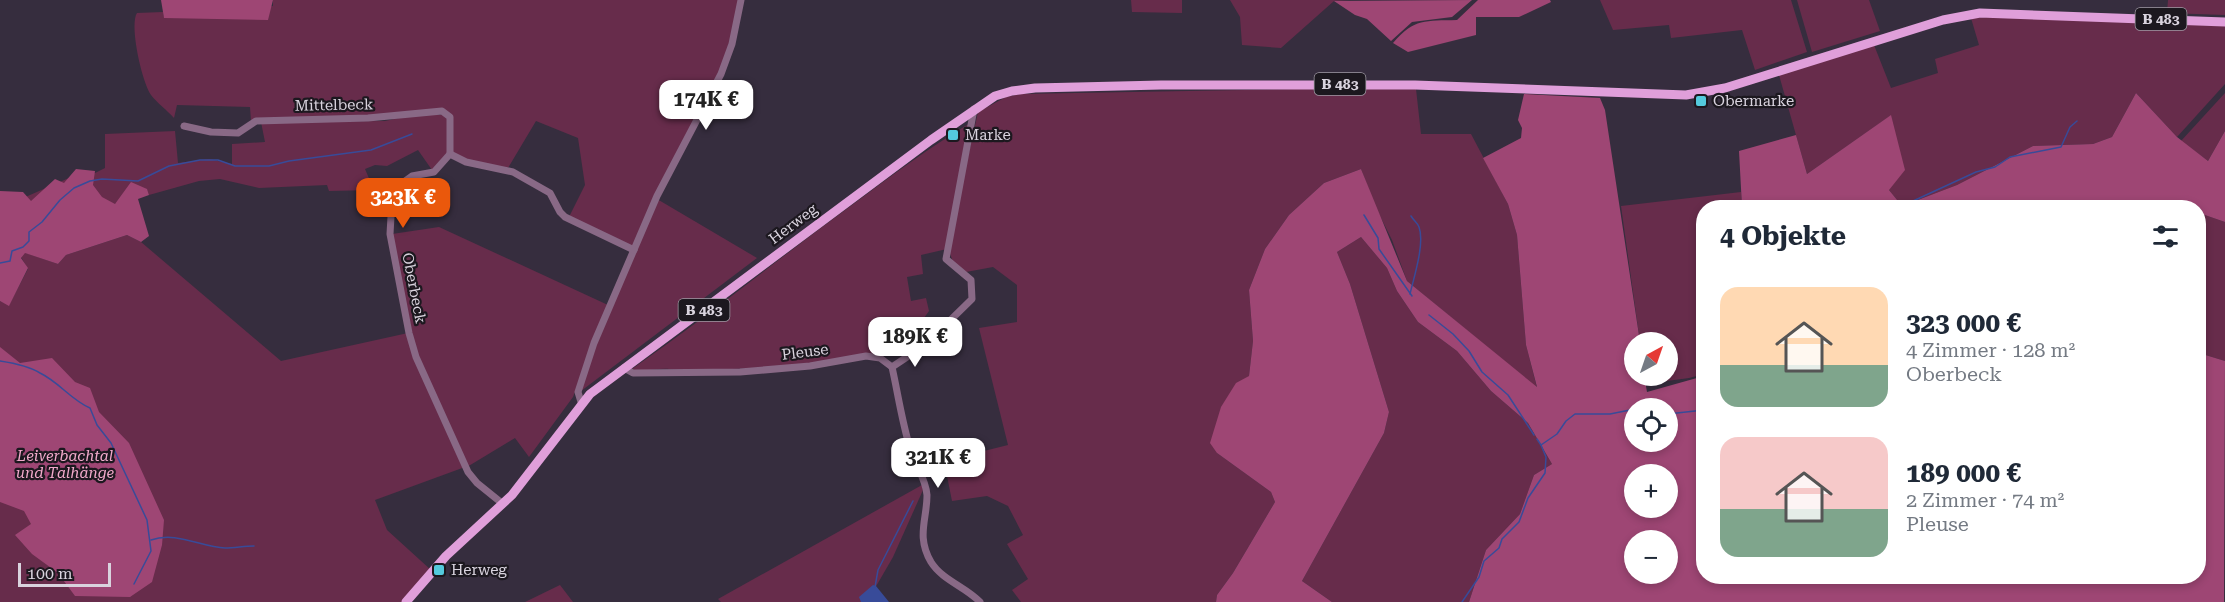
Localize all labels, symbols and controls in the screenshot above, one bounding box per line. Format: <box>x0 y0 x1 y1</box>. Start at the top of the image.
road number: B 483 <box>2136 8 2186 30</box>
road number: B 483 <box>1314 73 1366 95</box>
pin: 174K € <box>657 80 755 131</box>
text: 174K € <box>673 87 739 111</box>
place label: Obermarke <box>1713 92 1794 110</box>
marker: Obermarke <box>1694 94 1708 108</box>
street label: Mittelbeck <box>294 95 374 115</box>
place label: Marke <box>965 126 1011 144</box>
marker: Marke <box>946 128 960 142</box>
pin: 323K € <box>354 178 452 229</box>
text: 323K € <box>370 185 436 209</box>
street label: Herweg <box>765 200 821 248</box>
icon: filters <box>2149 220 2182 253</box>
text: 4 Objekte <box>1720 221 1846 251</box>
street label: Oberbeck <box>398 251 430 325</box>
road number: B 483 <box>678 299 730 321</box>
text: 323 000 € <box>1906 308 2021 338</box>
icon: home <box>1768 311 1840 383</box>
pin: 189K € <box>866 317 964 368</box>
text: 189K € <box>882 324 948 348</box>
north arrow <box>1624 332 1678 386</box>
map controls <box>1624 332 1678 584</box>
text: 4 Zimmer · 128 m² <box>1906 338 2075 362</box>
street label: Pleuse <box>781 340 829 364</box>
text: Oberbeck <box>1906 362 2002 386</box>
button: locate <box>1624 398 1678 452</box>
pin: 321K € <box>889 438 987 489</box>
text: 321K € <box>905 445 971 469</box>
park label: Leiverbachtal und Talhänge <box>16 447 115 482</box>
text: 189 000 € <box>1906 458 2021 488</box>
icon: home <box>1768 461 1840 533</box>
button: + <box>1624 464 1678 518</box>
text: 2 Zimmer · 74 m² <box>1906 488 2064 512</box>
text: Pleuse <box>1906 512 1969 536</box>
button: − <box>1624 530 1678 584</box>
scale bar <box>18 560 111 588</box>
place label: Herweg <box>451 561 507 579</box>
marker: Herweg <box>432 563 446 577</box>
text: 100 m <box>27 564 73 583</box>

